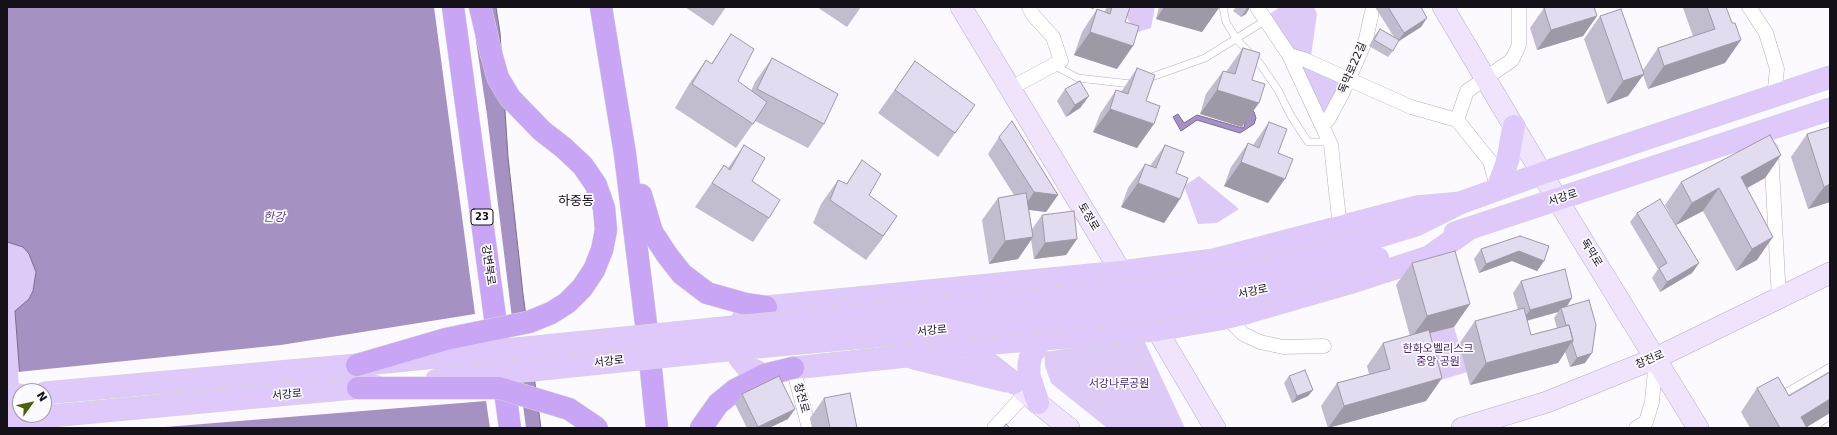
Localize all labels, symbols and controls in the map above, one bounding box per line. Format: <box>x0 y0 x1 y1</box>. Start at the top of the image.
street label: 독막로22길 <box>1336 40 1370 96</box>
street label: 서강로 <box>1547 187 1579 209</box>
district label: 하중동 <box>558 194 594 210</box>
street label: 토정로 <box>1075 201 1101 233</box>
road number: 23 <box>471 209 493 225</box>
water label: 한강 <box>263 211 285 225</box>
street label: 독막로 <box>1577 237 1605 269</box>
street label: 강변북로 <box>479 244 497 286</box>
street label: 서강로 <box>1237 282 1269 302</box>
street label: 서강로 <box>916 323 948 339</box>
park label: 한화오벨리스크 중앙 공원 <box>1403 342 1473 368</box>
street label: 창전로 <box>1633 348 1667 372</box>
street label: 서강로 <box>593 354 625 370</box>
park label: 서강나루공원 <box>1089 377 1149 391</box>
street label: 창전로 <box>791 382 811 414</box>
north arrow <box>12 383 52 423</box>
street label: 서강로 <box>271 387 303 403</box>
text: N <box>34 389 50 404</box>

